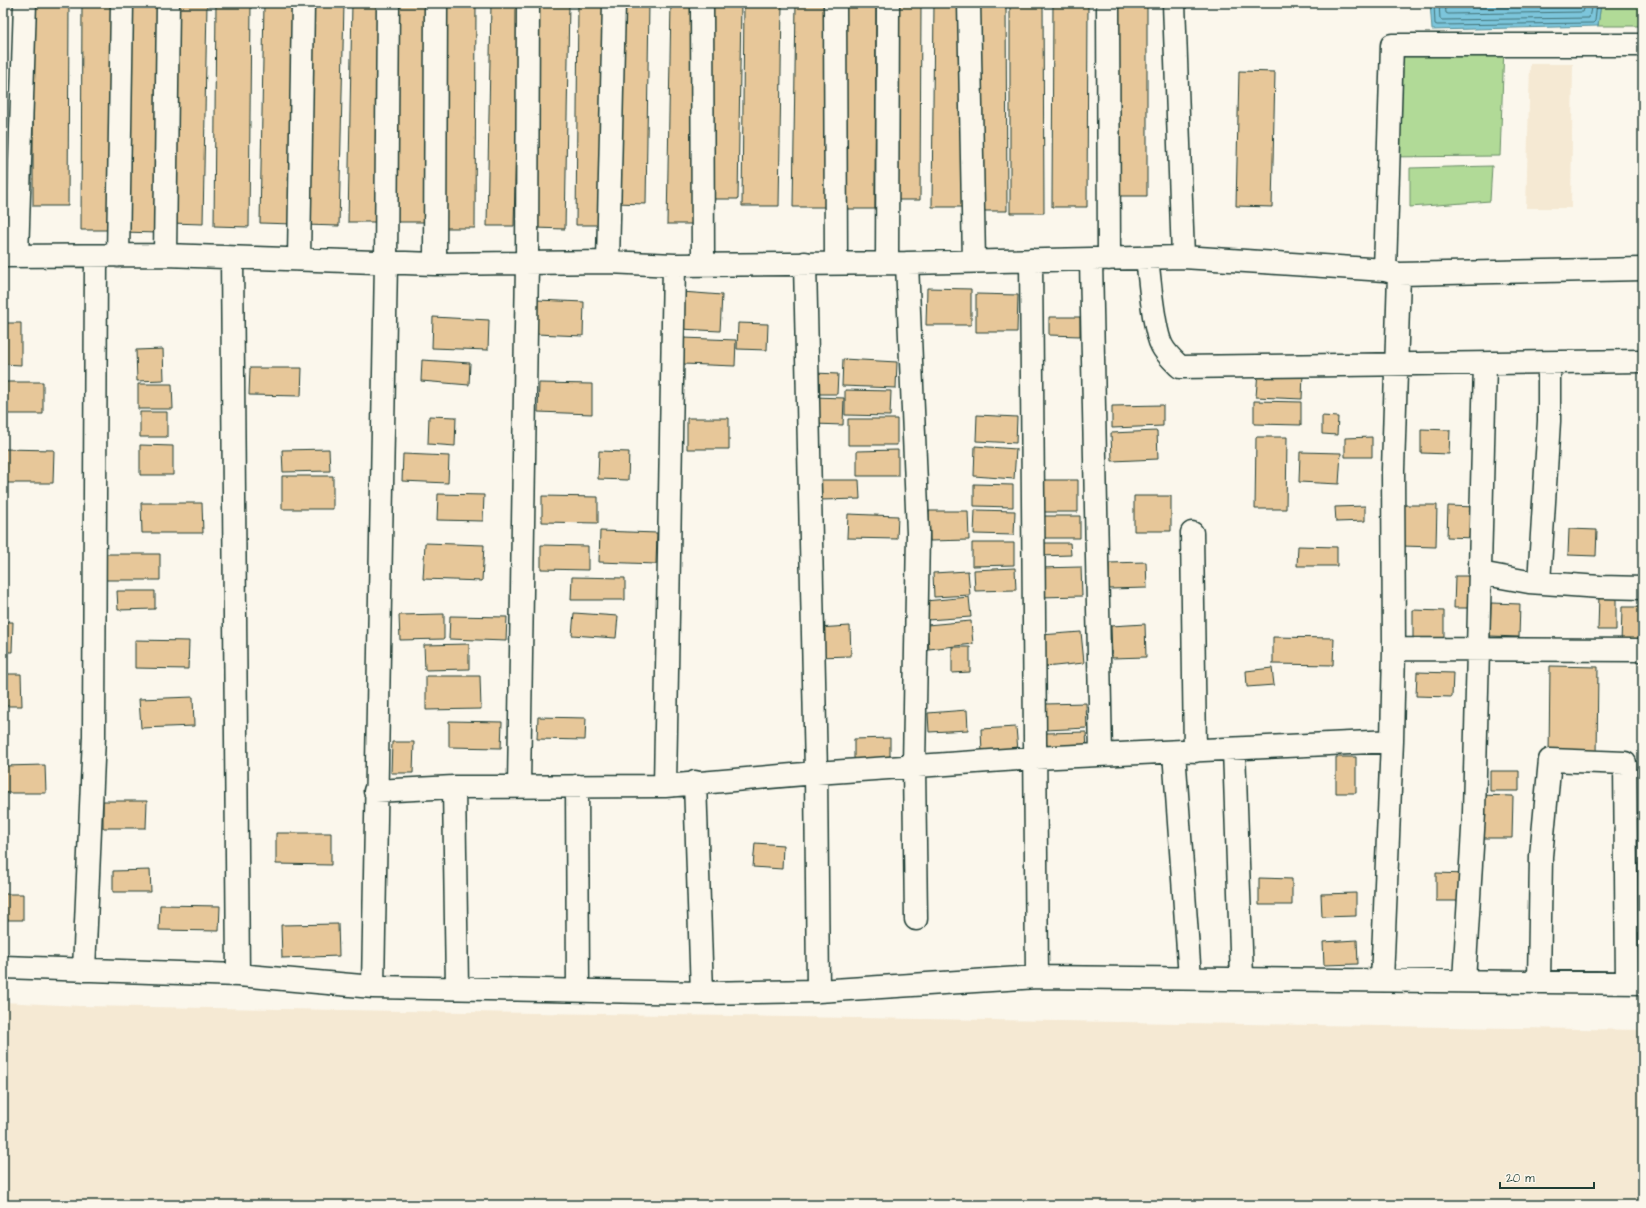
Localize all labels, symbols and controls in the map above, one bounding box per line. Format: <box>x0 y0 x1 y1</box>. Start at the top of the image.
scale bar <box>1500 1164 1594 1190</box>
text: 20 m <box>1506 1170 1535 1187</box>

